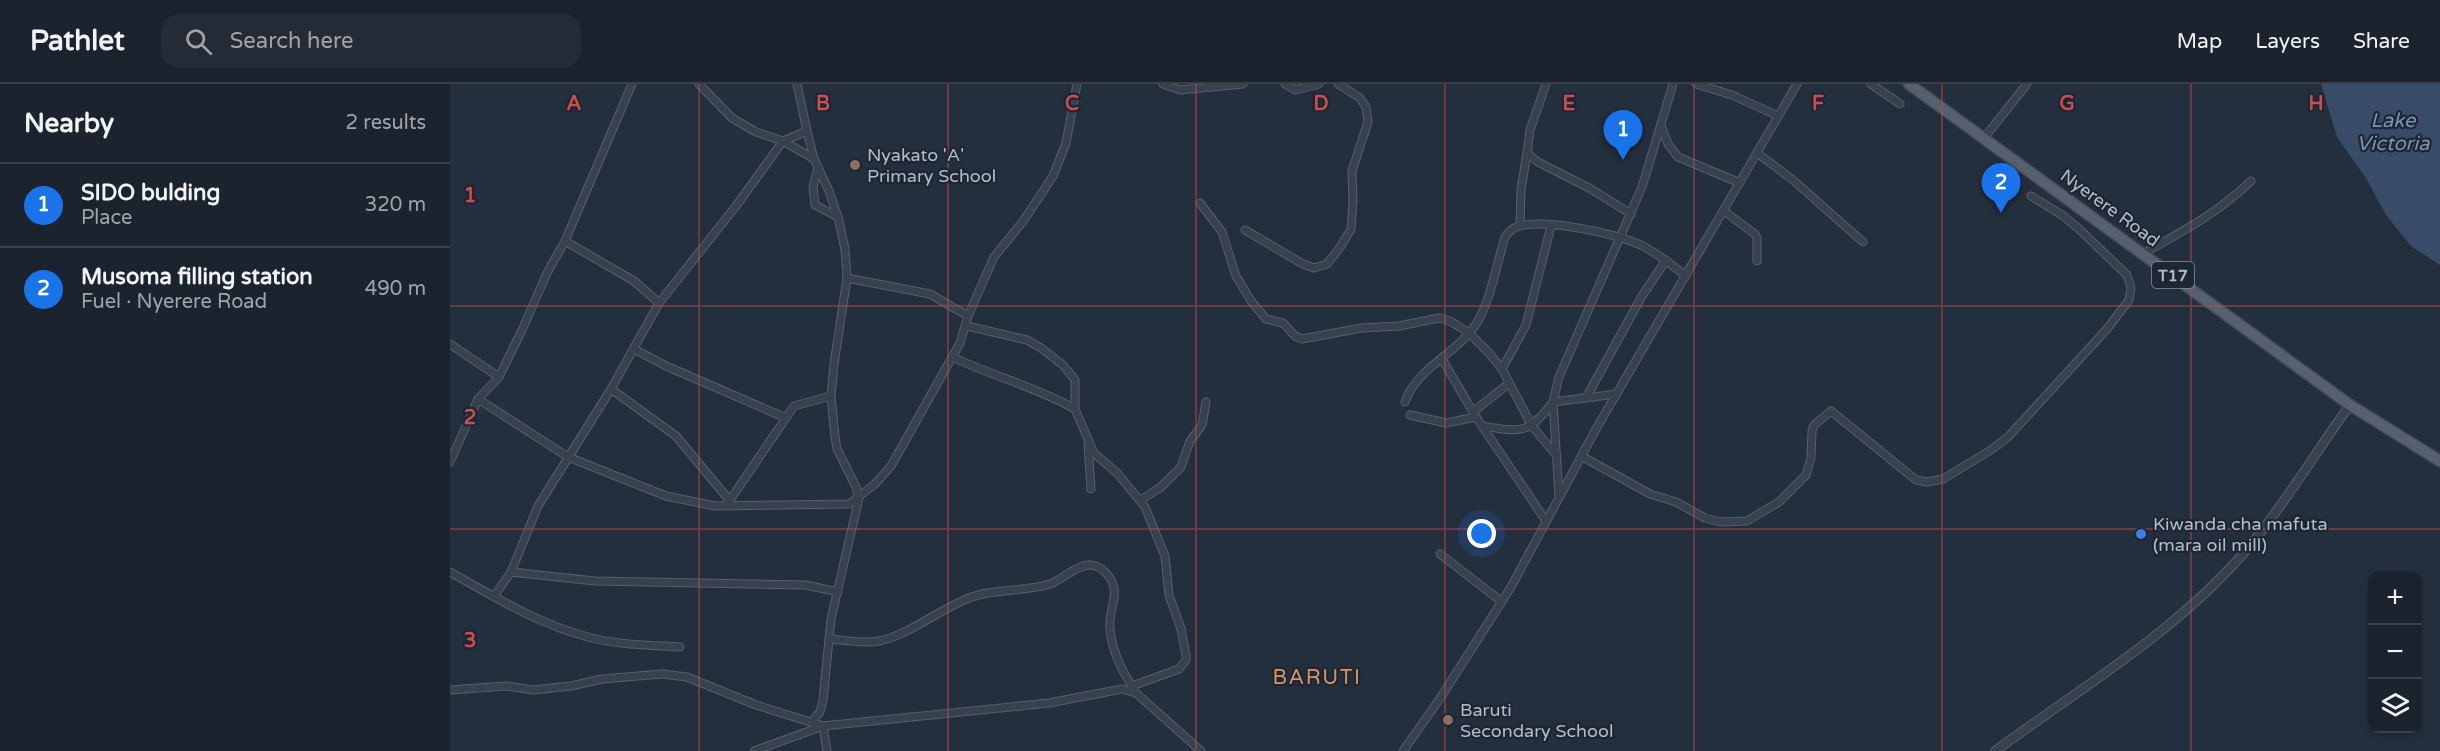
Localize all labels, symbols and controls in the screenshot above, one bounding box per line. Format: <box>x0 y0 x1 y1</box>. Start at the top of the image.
search box <box>161 14 581 68</box>
text: Pathlet <box>30 24 125 58</box>
icon: search <box>182 25 215 58</box>
text: Search here <box>230 28 353 54</box>
text: Map <box>2177 29 2222 54</box>
text: Layers <box>2255 29 2320 54</box>
text: Share <box>2353 29 2410 54</box>
text: A <box>567 92 582 116</box>
text: B <box>816 92 830 116</box>
text: C <box>1065 92 1079 116</box>
text: D <box>1313 92 1329 116</box>
text: E <box>1563 92 1576 116</box>
text: F <box>1812 92 1824 116</box>
text: G <box>2059 92 2075 116</box>
text: H <box>2308 92 2324 116</box>
text: Nearby <box>24 108 114 139</box>
water label: Lake Victoria <box>2357 109 2430 156</box>
pin: 1 <box>1604 110 1642 160</box>
text: 2 results <box>346 111 426 135</box>
place label: Nyakato 'A' Primary School <box>867 144 996 187</box>
marker: Nyakato 'A' Primary School <box>848 158 862 172</box>
pin: 2 <box>1982 164 2020 213</box>
street label: Nyerere Road <box>2056 165 2164 251</box>
text: SIDO bulding <box>81 180 220 206</box>
text: 1 <box>464 184 476 208</box>
text: 1 <box>37 193 50 217</box>
text: 320 m <box>365 193 426 217</box>
text: Place <box>81 206 132 230</box>
road number: T17 <box>2152 262 2194 288</box>
text: Musoma filling station <box>81 264 313 290</box>
text: 2 <box>37 277 50 301</box>
text: 490 m <box>365 277 426 301</box>
text: Fuel · Nyerere Road <box>81 290 267 314</box>
text: 2 <box>464 406 476 430</box>
place label: Kiwanda cha mafuta (mara oil mill) <box>2153 513 2328 556</box>
your location <box>1467 519 1496 548</box>
marker: Kiwanda cha mafuta (mara oil mill) <box>2134 527 2148 541</box>
map controls <box>2368 571 2422 733</box>
button: + <box>2368 571 2422 625</box>
button: − <box>2368 625 2422 679</box>
text: 3 <box>464 629 476 653</box>
district label: BARUTI <box>1273 665 1361 690</box>
button: layers <box>2368 679 2422 733</box>
place label: Baruti Secondary School <box>1460 699 1613 742</box>
marker: Baruti Secondary School <box>1441 713 1455 727</box>

